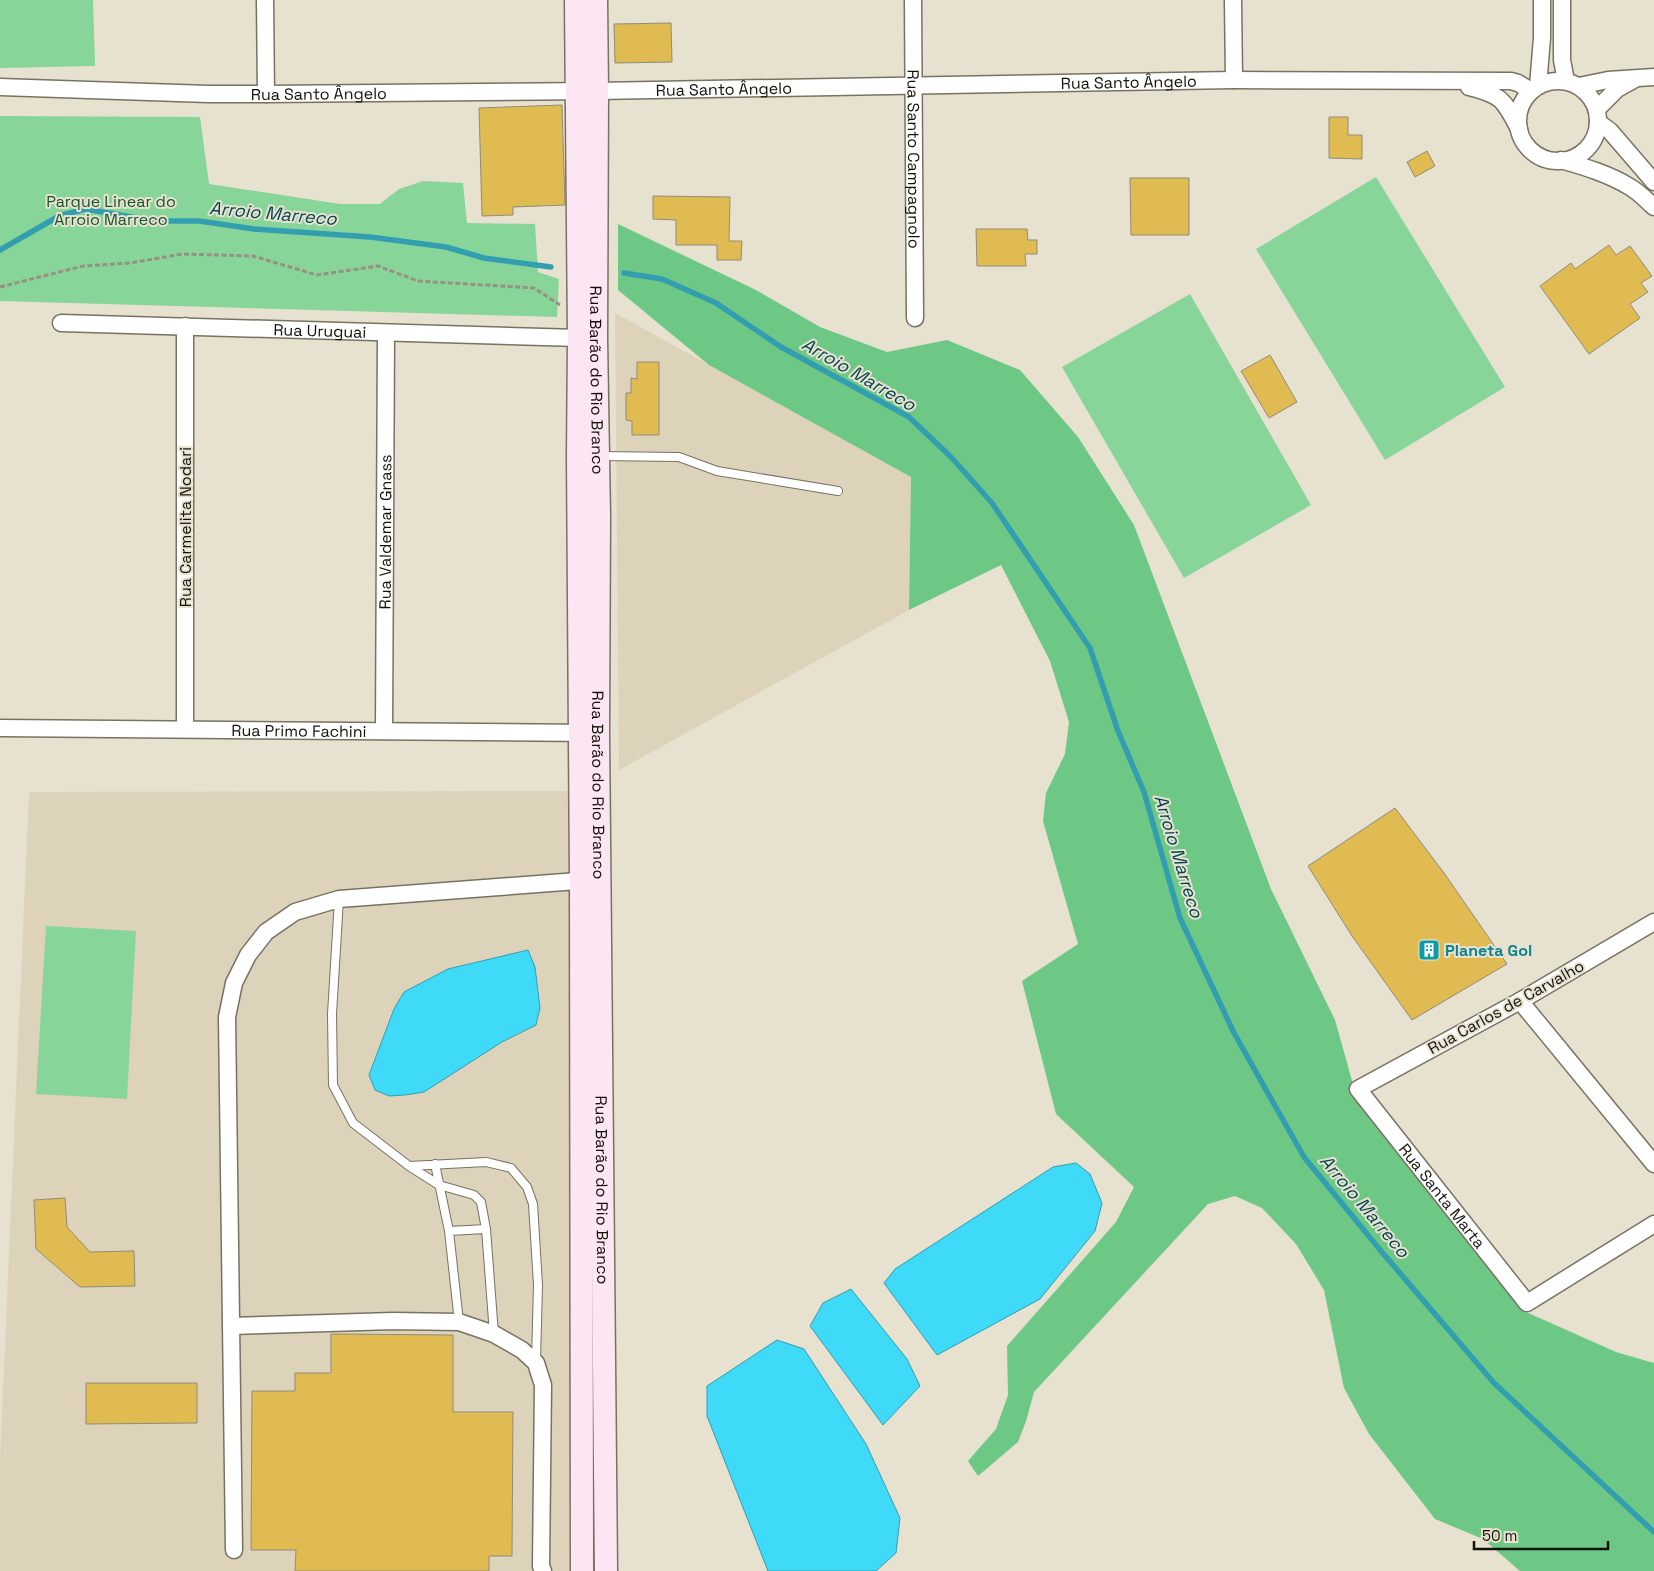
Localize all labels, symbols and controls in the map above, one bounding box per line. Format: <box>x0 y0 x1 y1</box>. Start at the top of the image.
street label: Rua Santo Campagnolo <box>903 69 925 249</box>
street label: Rua Santo Ângelo <box>1061 70 1197 93</box>
street label: Rua Santo Ângelo <box>656 77 792 100</box>
street label: Rua Santo Ângelo <box>251 82 387 105</box>
park label: Parque Linear do Arroio Marreco <box>46 191 176 230</box>
water label: Arroio Marreco <box>208 196 338 230</box>
street label: Rua Barão do Rio Branco <box>585 285 609 475</box>
street label: Rua Uruguai <box>273 319 367 342</box>
water label: Arroio Marreco <box>798 332 921 416</box>
street label: Rua Carmelita Nodari <box>175 447 196 607</box>
street label: Rua Valdemar Gnass <box>374 455 396 609</box>
street label: Rua Barão do Rio Branco <box>587 690 610 880</box>
street label: Rua Primo Fachini <box>231 719 367 742</box>
water label: Arroio Marreco <box>1149 792 1209 921</box>
building icon: Planeta Gol <box>1417 938 1441 962</box>
place label: Planeta Gol <box>1445 940 1532 961</box>
street label: Rua Carlos de Carvalho <box>1424 955 1588 1059</box>
street label: Rua Barão do Rio Branco <box>591 1095 614 1285</box>
street label: Rua Santa Marta <box>1394 1139 1490 1253</box>
water label: Arroio Marreco <box>1315 1150 1415 1263</box>
scale bar <box>1474 1518 1608 1550</box>
text: 50 m <box>1482 1526 1517 1545</box>

